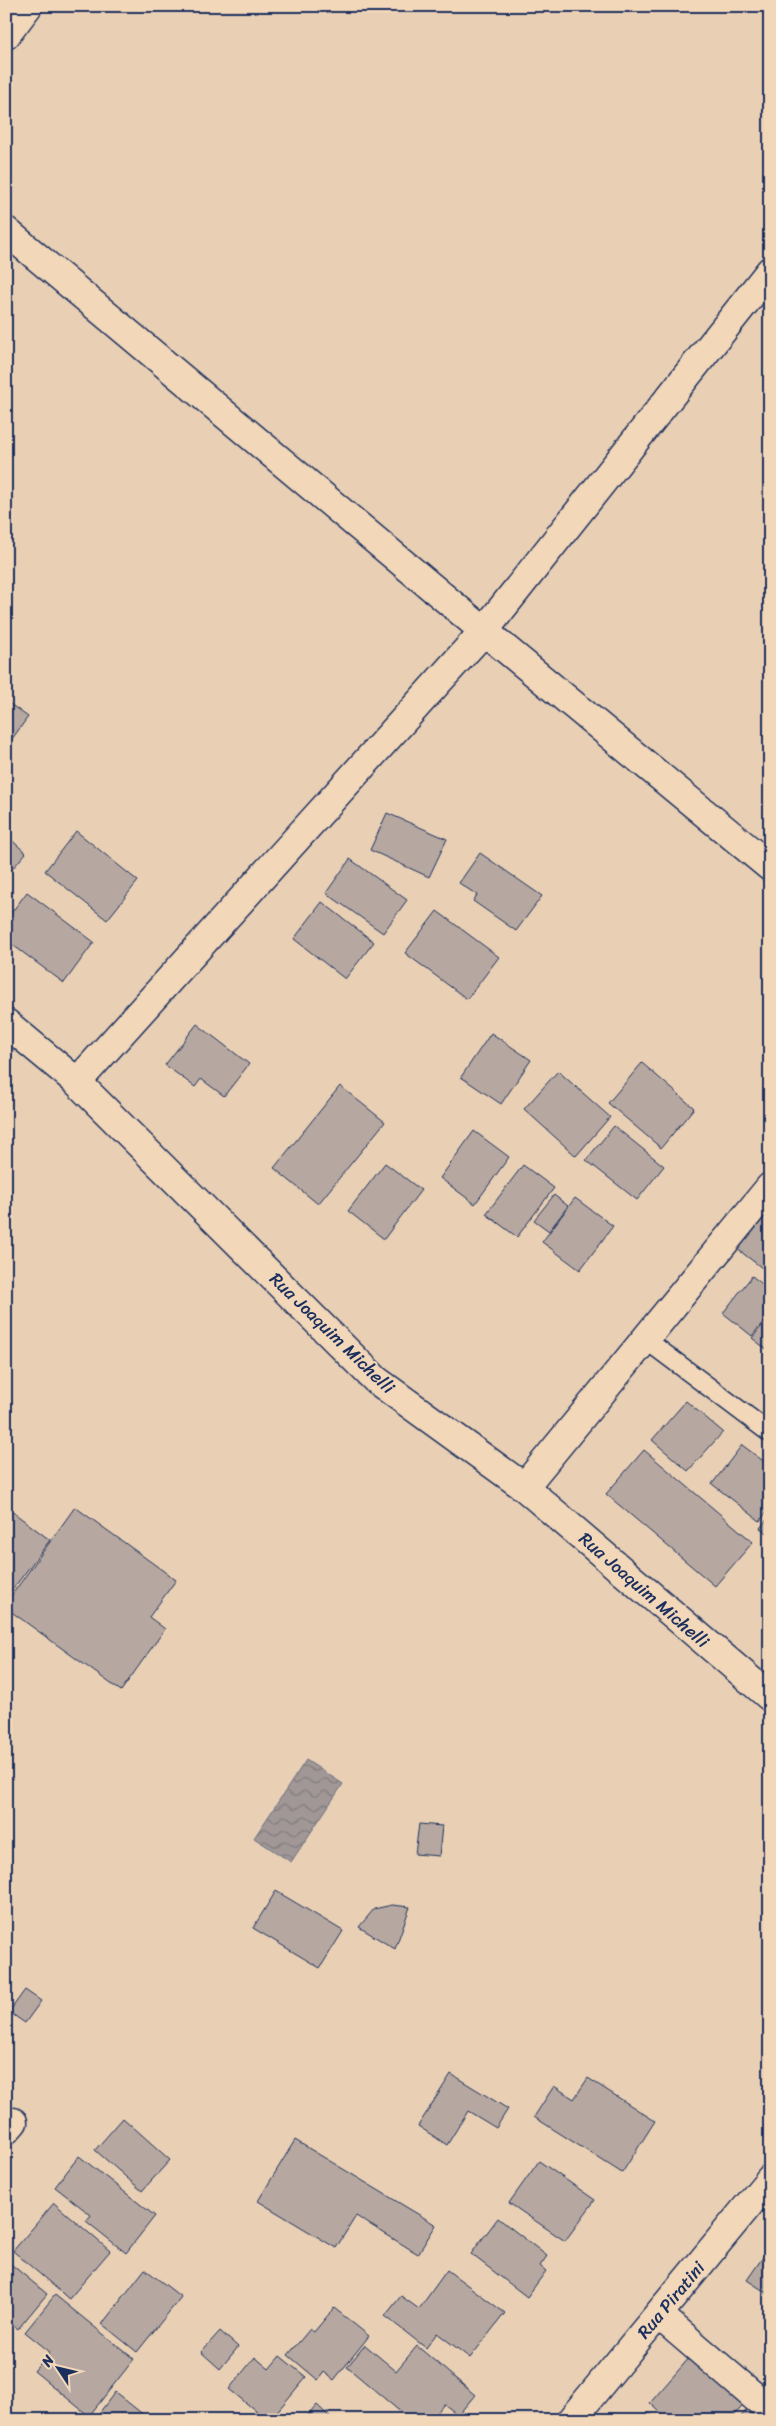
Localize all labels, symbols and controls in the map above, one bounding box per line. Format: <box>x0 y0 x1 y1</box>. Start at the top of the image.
street label: Rua Joaquim Michelli <box>261 1264 403 1403</box>
street label: Rua Joaquim Michelli <box>571 1524 718 1657</box>
street label: Rua Piratini <box>629 2253 714 2346</box>
north arrow <box>32 2344 82 2394</box>
text: N <box>34 2349 61 2373</box>

